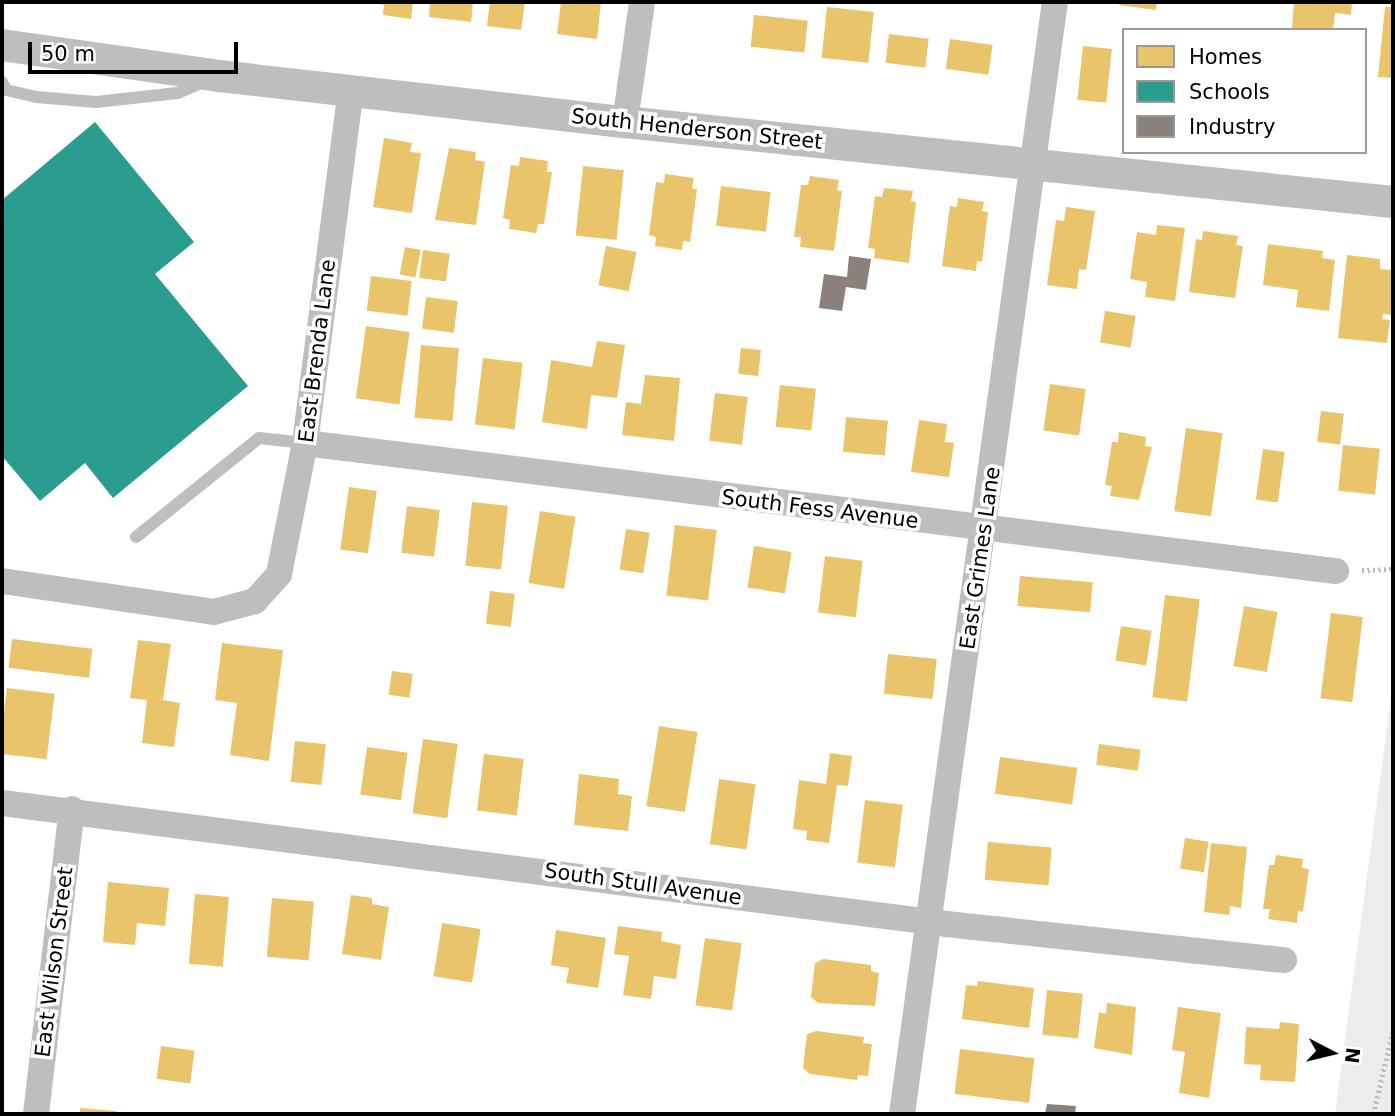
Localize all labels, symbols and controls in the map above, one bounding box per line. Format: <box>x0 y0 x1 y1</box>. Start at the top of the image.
scale bar <box>32 28 242 72</box>
legend <box>1122 28 1367 154</box>
text: 50 m <box>41 42 95 66</box>
text: Homes <box>1189 45 1262 69</box>
text: Schools <box>1189 80 1270 104</box>
street label: South Henderson Street <box>570 103 824 155</box>
text: Industry <box>1189 115 1275 139</box>
street label: East Brenda Lane <box>293 258 341 444</box>
street label: East Grimes Lane <box>955 465 1005 651</box>
street label: South Fess Avenue <box>720 484 920 534</box>
street label: South Stull Avenue <box>543 858 743 910</box>
street label: East Wilson Street <box>30 865 78 1059</box>
north arrow <box>1297 1018 1367 1088</box>
text: N <box>1341 1046 1365 1065</box>

